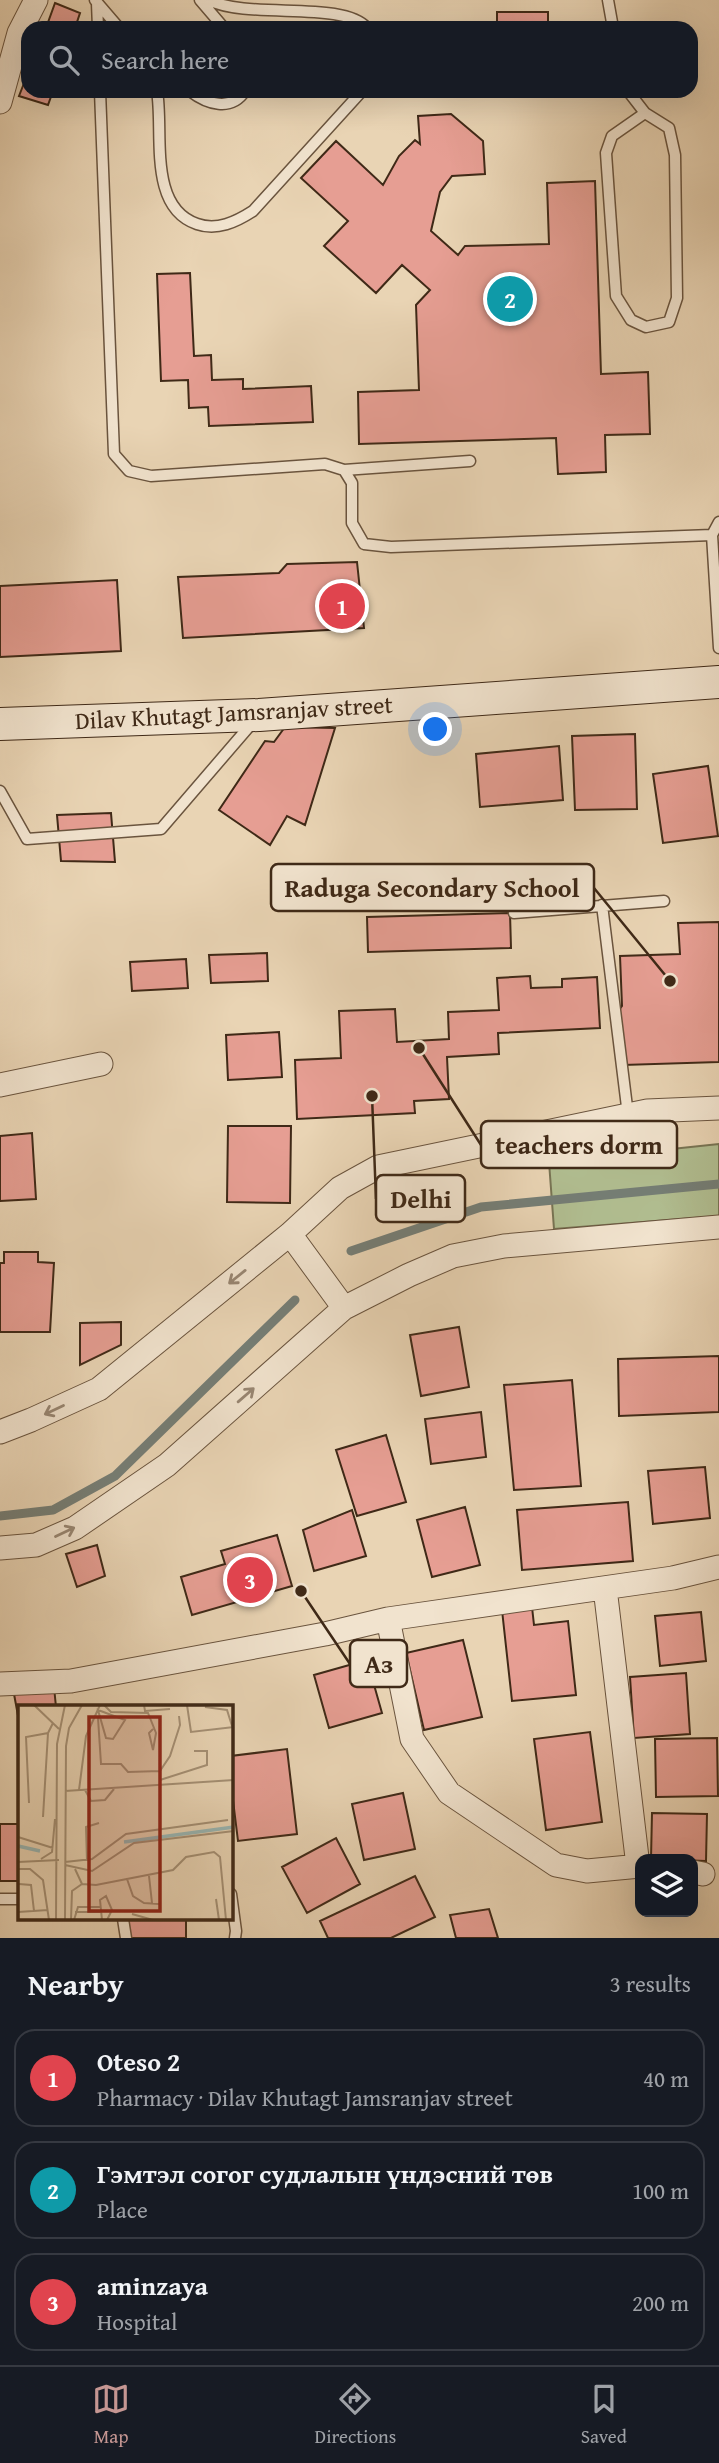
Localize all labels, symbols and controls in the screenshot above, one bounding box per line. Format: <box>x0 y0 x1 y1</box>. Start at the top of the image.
search box <box>21 21 698 98</box>
text: Search here <box>101 40 229 79</box>
icon: search <box>45 41 83 79</box>
pin: 2 <box>487 273 533 325</box>
pin: 1 <box>319 580 365 632</box>
street label: Dilav Khutagt Jamsranjav street <box>74 687 394 738</box>
your location <box>418 712 452 746</box>
callout: Raduga Secondary School <box>271 864 594 911</box>
text: Raduga Secondary School <box>284 868 580 907</box>
callout: teachers dorm <box>481 1121 677 1168</box>
text: teachers dorm <box>495 1125 663 1164</box>
callout: Delhi <box>376 1175 465 1222</box>
text: Delhi <box>390 1179 452 1218</box>
one-way arrow <box>229 1269 247 1285</box>
one-way arrow <box>237 1387 255 1403</box>
one-way arrow <box>44 1404 65 1417</box>
one-way arrow <box>54 1524 75 1538</box>
pin: 3 <box>227 1554 273 1606</box>
callout: Аз <box>350 1640 407 1687</box>
text: Аз <box>365 1644 393 1683</box>
inset map <box>18 1705 233 1920</box>
map controls <box>635 1854 698 1917</box>
button: layers <box>635 1854 698 1917</box>
text: Nearby <box>28 1962 124 2006</box>
text: 3 results <box>610 1967 691 2000</box>
text: Oteso 2 <box>97 2042 180 2081</box>
text: 1 <box>47 2062 59 2095</box>
text: 40 m <box>643 2062 689 2095</box>
text: Pharmacy · Dilav Khutagt Jamsranjav street <box>97 2081 513 2114</box>
text: Гэмтэл согог судлалын үндэсний төв <box>97 2154 553 2193</box>
text: 2 <box>47 2174 59 2207</box>
text: 100 m <box>632 2174 689 2207</box>
text: Place <box>97 2193 148 2226</box>
text: aminzaya <box>97 2266 208 2305</box>
text: 3 <box>47 2286 59 2319</box>
text: 200 m <box>632 2286 689 2319</box>
text: Hospital <box>97 2305 177 2338</box>
tab: Map <box>92 2380 130 2450</box>
tab: Directions <box>315 2380 396 2450</box>
tab: Saved <box>581 2380 627 2450</box>

